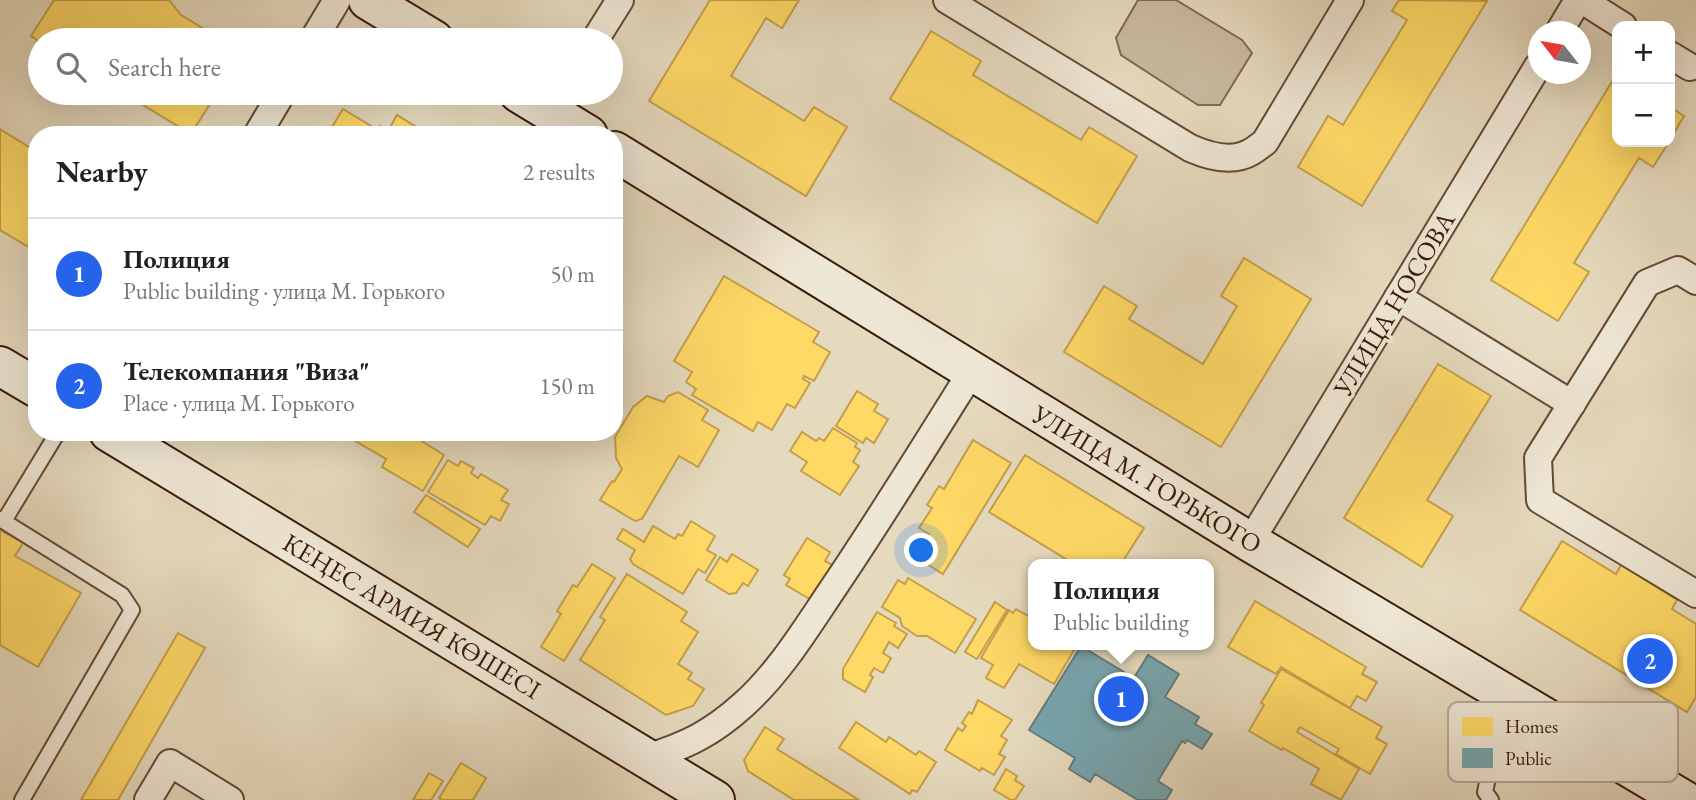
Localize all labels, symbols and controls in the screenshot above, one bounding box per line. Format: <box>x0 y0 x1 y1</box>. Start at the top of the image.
north arrow <box>1528 21 1591 84</box>
map controls <box>1612 21 1675 147</box>
button: + <box>1612 21 1675 84</box>
search box <box>28 28 623 105</box>
icon: search <box>52 48 90 86</box>
text: Search here <box>108 50 221 84</box>
button: − <box>1612 84 1675 147</box>
text: Nearby <box>56 152 148 191</box>
text: 2 results <box>523 157 595 187</box>
street label: УЛИЦА НОСОВА <box>1325 204 1463 404</box>
text: Полиция <box>123 242 230 276</box>
text: 1 <box>73 259 85 289</box>
text: 50 m <box>550 259 595 289</box>
text: Public building · улица М. Горького <box>123 276 445 306</box>
text: Телекомпания "Виза" <box>123 354 370 388</box>
text: 2 <box>73 371 85 401</box>
text: 150 m <box>539 371 595 401</box>
text: Place · улица М. Горького <box>123 388 355 418</box>
street label: УЛИЦА М. ГОРЬКОГО <box>1025 396 1268 561</box>
street label: КЕҢЕС АРМИЯ КӨШЕСІ <box>277 525 547 707</box>
your location <box>904 533 938 567</box>
popup <box>1028 559 1214 650</box>
text: Полиция <box>1053 573 1160 607</box>
text: Public building <box>1053 607 1189 637</box>
pin: 2 <box>1627 635 1673 687</box>
pin: 1 <box>1098 673 1144 725</box>
legend <box>1448 702 1678 782</box>
text: Homes <box>1505 714 1558 739</box>
text: Public <box>1505 746 1552 771</box>

